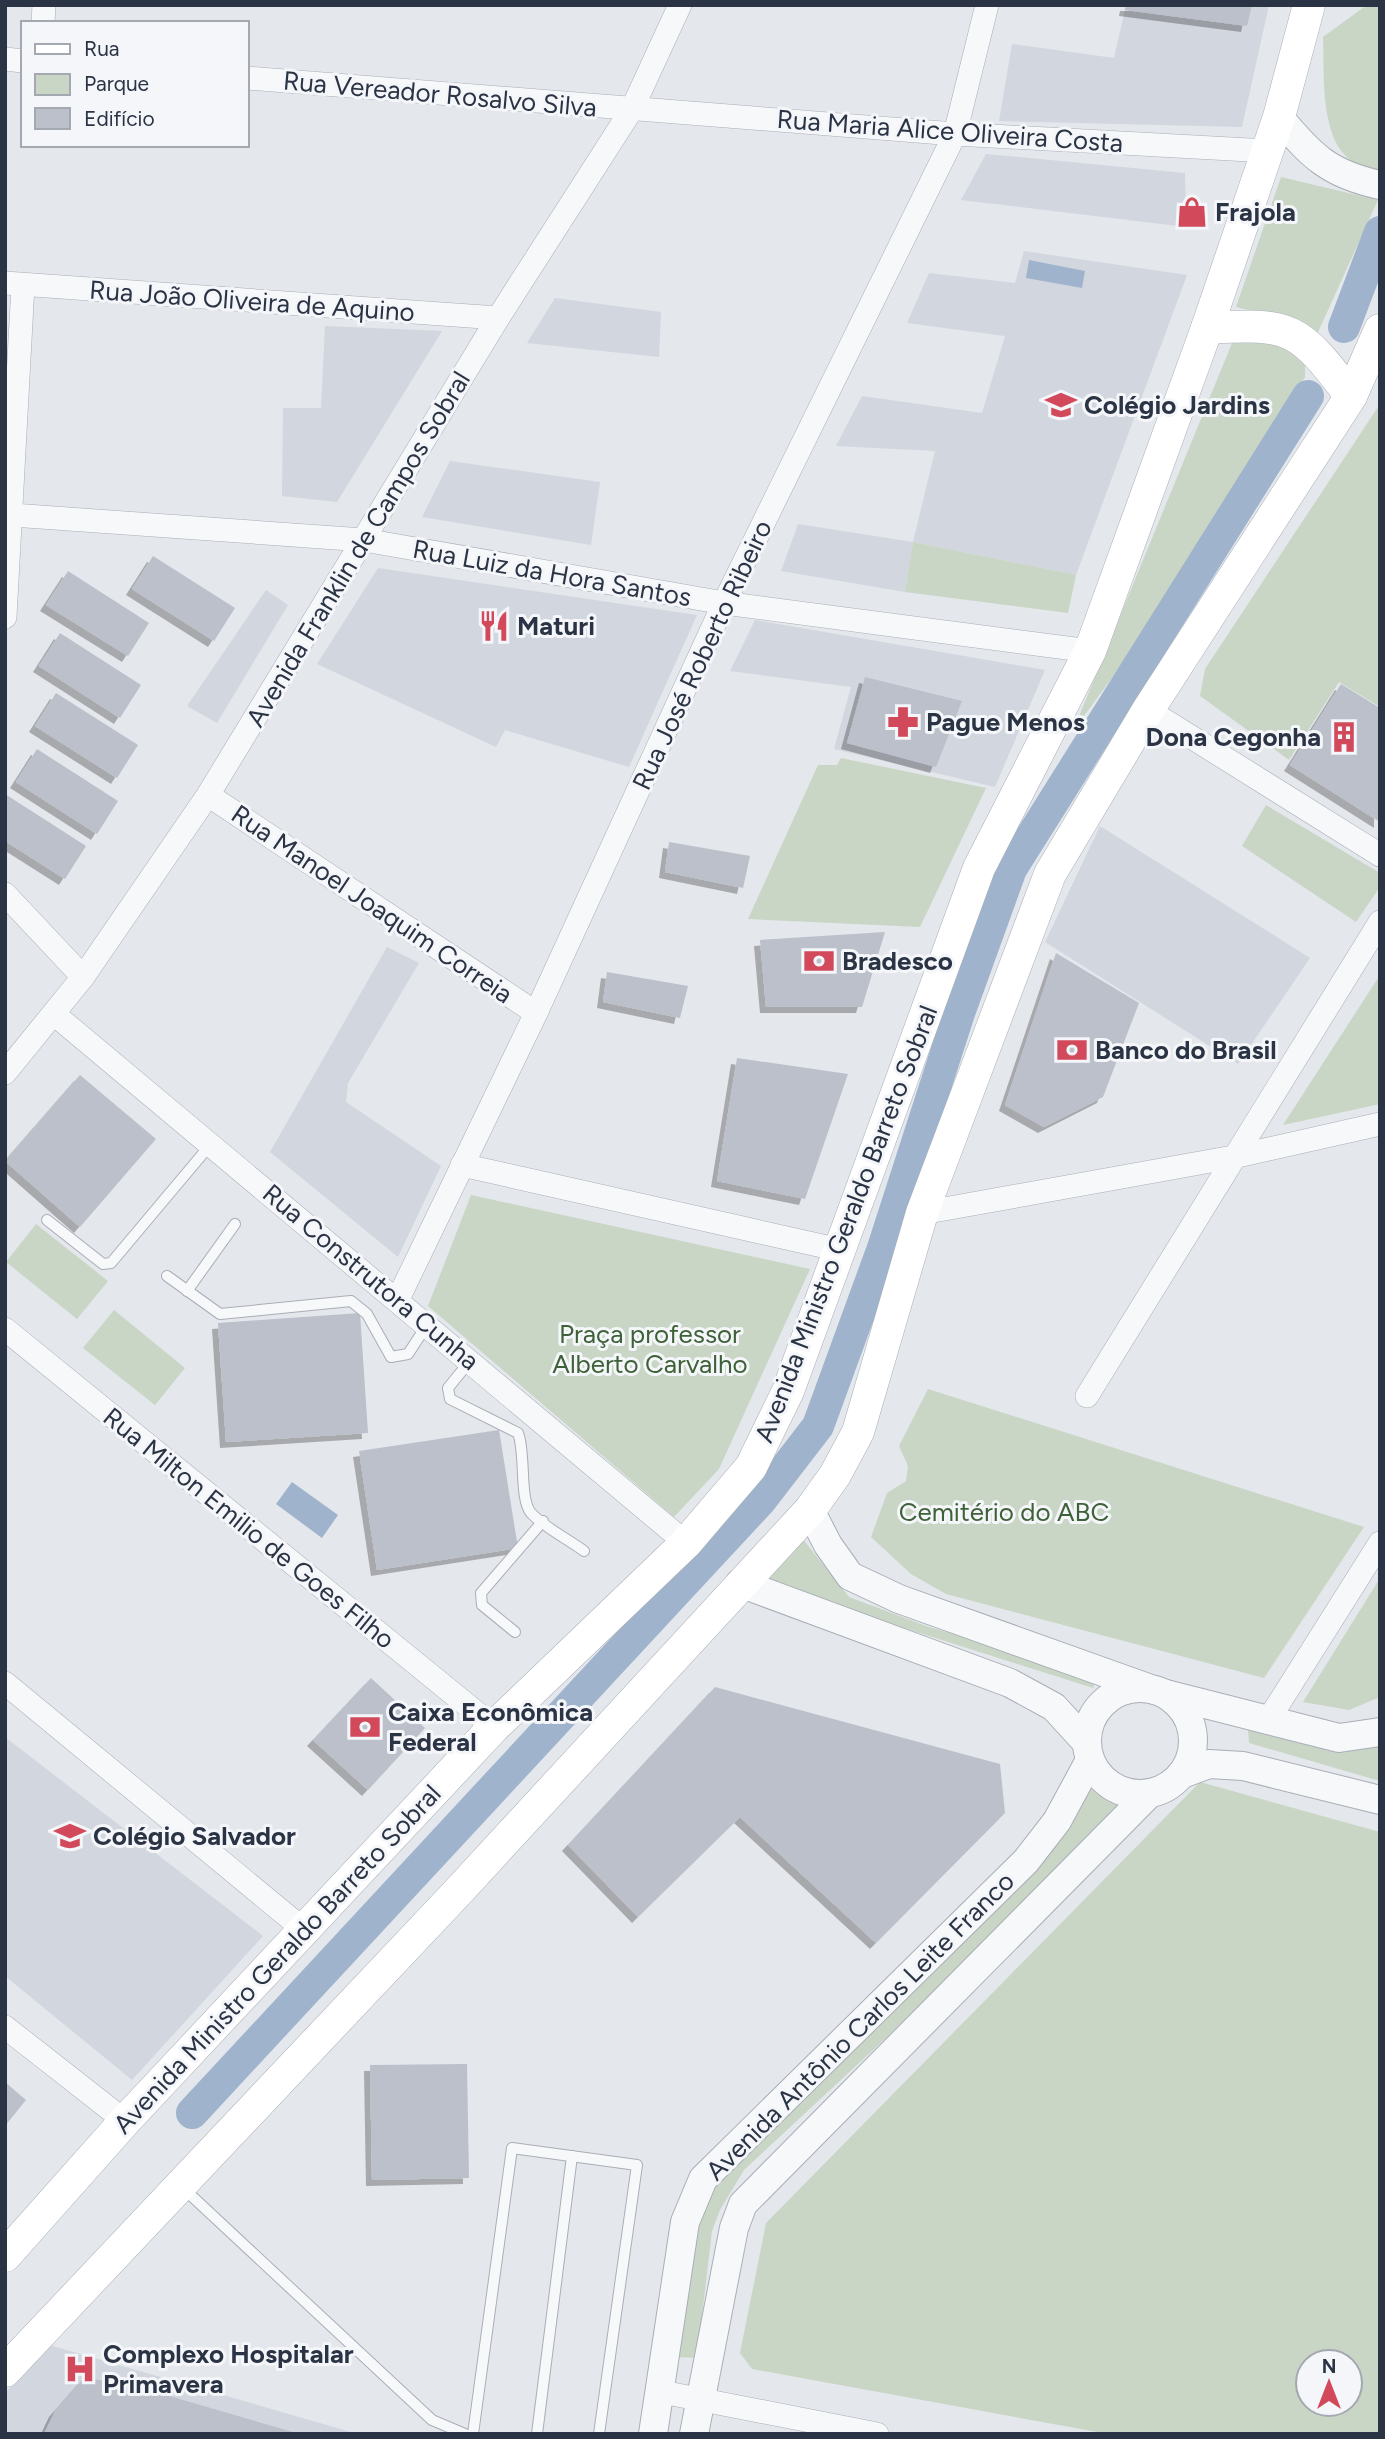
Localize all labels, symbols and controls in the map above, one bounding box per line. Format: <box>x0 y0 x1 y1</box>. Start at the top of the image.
legend <box>21 21 248 147</box>
text: Rua <box>84 36 120 61</box>
street label: Rua Vereador Rosalvo Silva <box>282 64 598 124</box>
text: Parque <box>84 71 149 96</box>
street label: Rua Maria Alice Oliveira Costa <box>776 103 1124 159</box>
text: Edifício <box>84 106 155 131</box>
shop icon: Frajola <box>1175 195 1209 229</box>
place label: Frajola <box>1215 196 1296 228</box>
street label: Rua João Oliveira de Aquino <box>88 274 416 328</box>
street label: Avenida Franklin de Campos Sobral <box>239 366 477 732</box>
school or university icon: Colégio Jardins <box>1044 388 1078 422</box>
place label: Colégio Jardins <box>1084 389 1270 421</box>
street label: Rua José Roberto Ribeiro <box>625 515 779 795</box>
street label: Rua Luiz da Hora Santos <box>410 533 694 613</box>
restaurant icon: Maturi <box>477 609 511 643</box>
place label: Maturi <box>517 610 595 642</box>
pharmacy icon: Pague Menos <box>886 705 920 739</box>
place label: Pague Menos <box>926 706 1085 738</box>
building icon: Dona Cegonha <box>1327 720 1361 754</box>
place label: Dona Cegonha <box>1145 721 1321 753</box>
street label: Rua Manoel Joaquim Correia <box>225 798 519 1010</box>
bank icon: Bradesco <box>802 944 836 978</box>
place label: Bradesco <box>842 945 953 977</box>
street label: Avenida Ministro Geraldo Barreto Sobral <box>748 1001 944 1447</box>
bank icon: Banco do Brasil <box>1055 1033 1089 1067</box>
place label: Banco do Brasil <box>1095 1034 1277 1066</box>
street label: Rua Construtora Cunha <box>256 1177 486 1377</box>
park label: Praça professor Alberto Carvalho <box>552 1318 748 1380</box>
street label: Rua Milton Emilio de Goes Filho <box>97 1400 401 1656</box>
park label: Cemitério do ABC <box>899 1496 1109 1528</box>
place label: Caixa Econômica Federal <box>388 1696 593 1758</box>
bank icon: Caixa Econômica Federal <box>348 1710 382 1744</box>
street label: Avenida Ministro Geraldo Barreto Sobral <box>107 1778 447 2140</box>
school or university icon: Colégio Salvador <box>53 1819 87 1853</box>
place label: Colégio Salvador <box>93 1820 296 1852</box>
street label: Avenida Antônio Carlos Leite Franco <box>699 1865 1021 2187</box>
place label: Complexo Hospitalar Primavera <box>103 2338 354 2400</box>
north arrow <box>1294 2348 1364 2418</box>
hospital icon: Complexo Hospitalar Primavera <box>63 2352 97 2386</box>
text: N <box>1322 2355 1336 2378</box>

